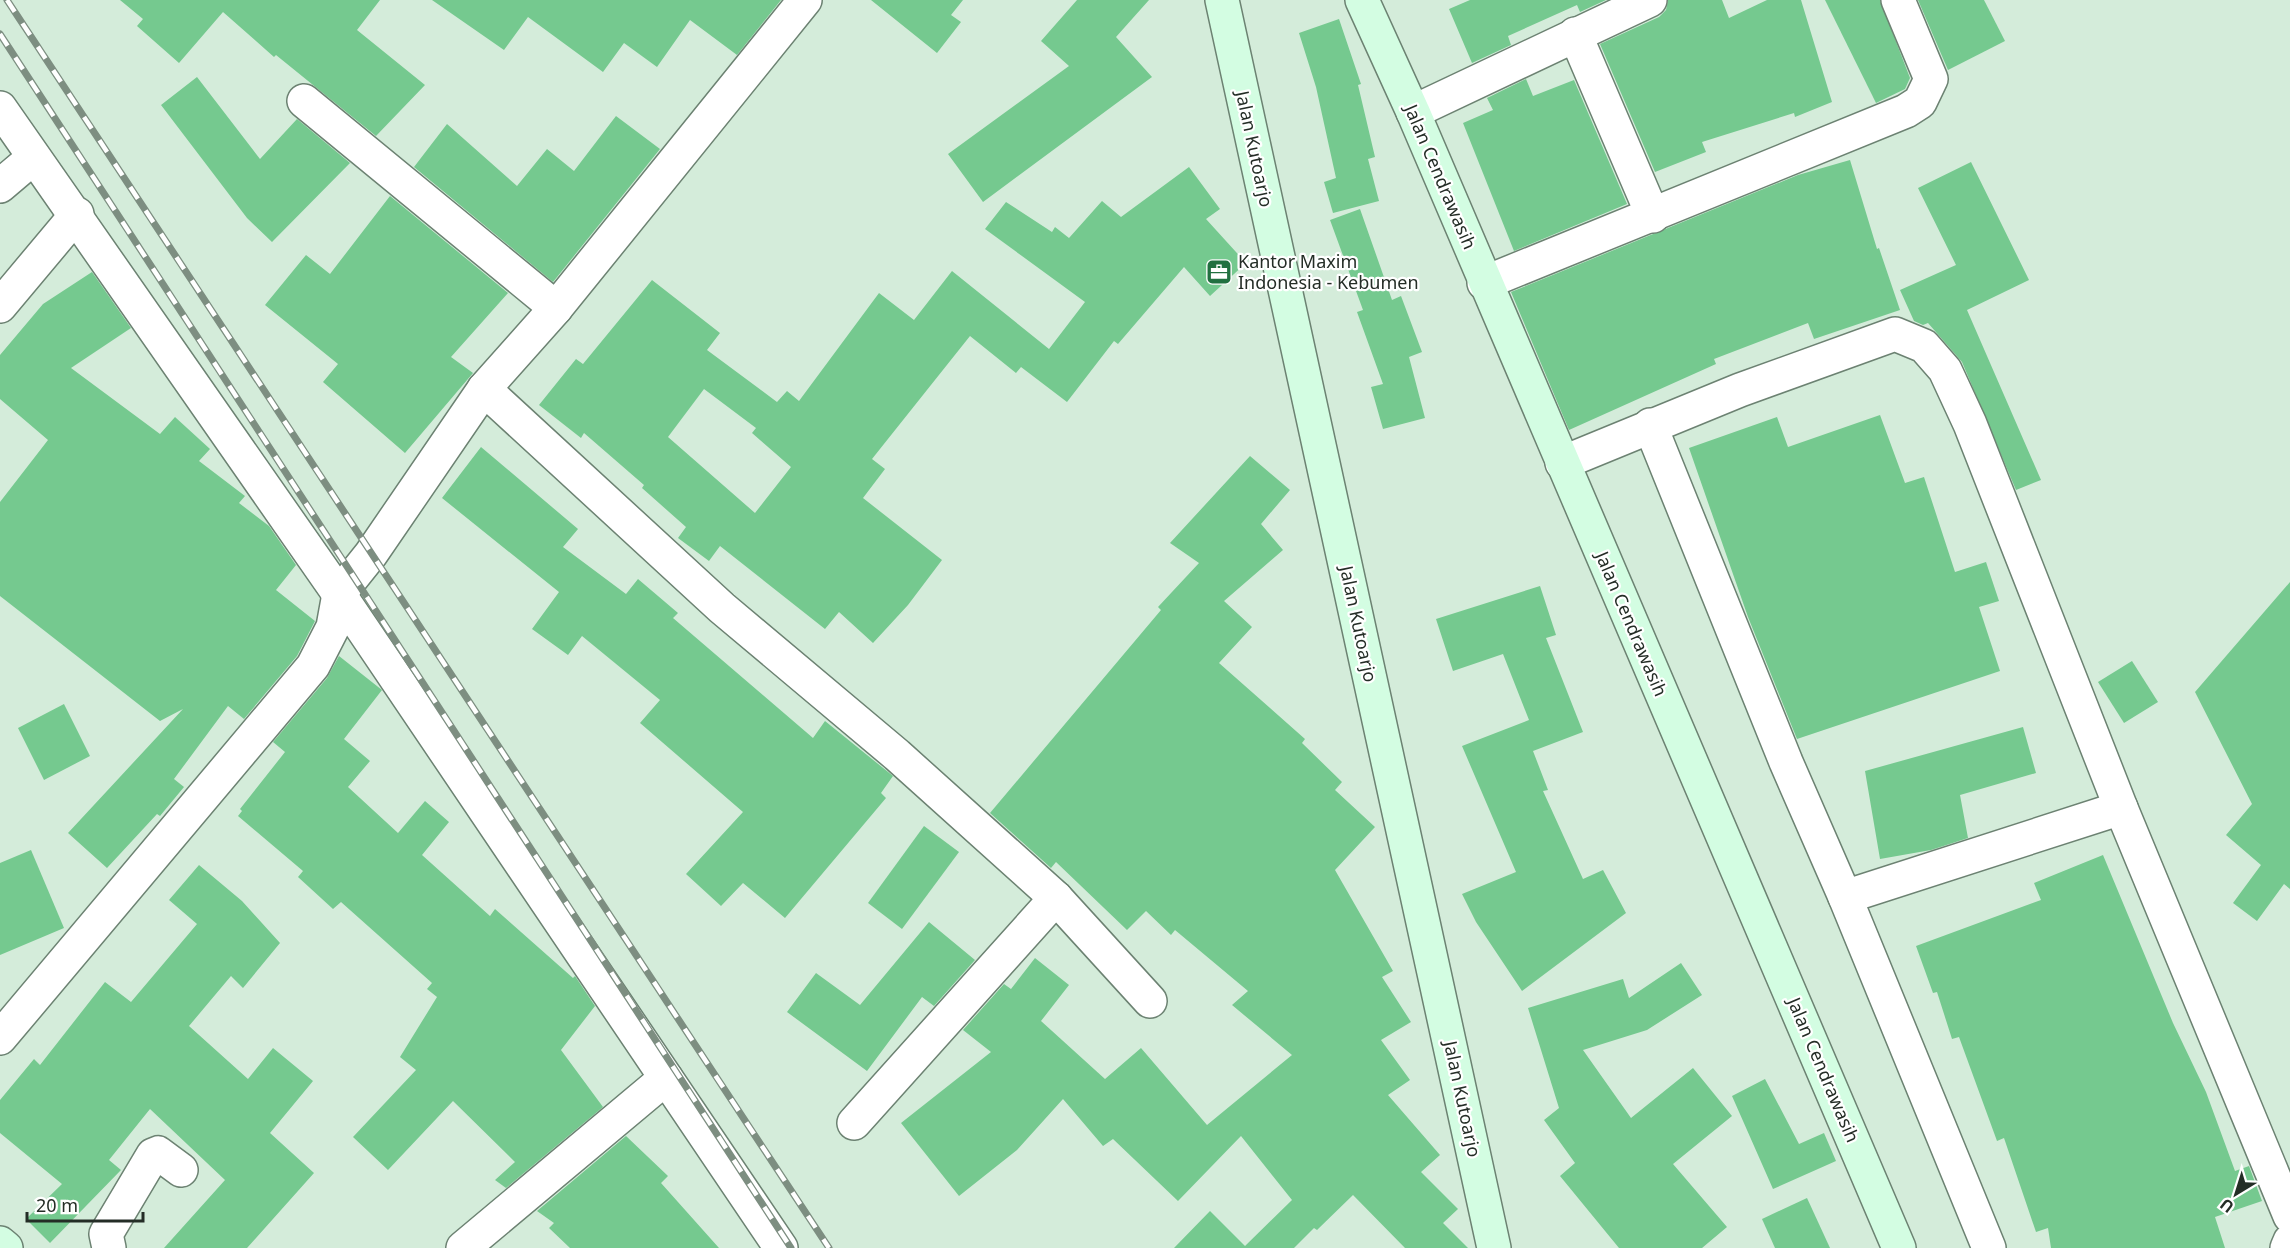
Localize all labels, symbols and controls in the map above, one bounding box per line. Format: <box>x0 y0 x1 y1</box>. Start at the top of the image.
street label: Jalan Kutoarjo <box>1231 86 1279 209</box>
street label: Jalan Cendrawasih <box>1399 99 1482 253</box>
place label: Kantor Maxim Indonesia - Kebumen <box>1238 249 1419 294</box>
office icon: Kantor Maxim Indonesia - Kebumen <box>1204 257 1234 287</box>
street label: Jalan Cendrawasih <box>1590 546 1673 700</box>
street label: Jalan Kutoarjo <box>1335 561 1383 684</box>
street label: Jalan Cendrawasih <box>1782 992 1865 1146</box>
street label: Jalan Kutoarjo <box>1439 1036 1487 1159</box>
north arrow <box>2206 1164 2266 1224</box>
scale bar <box>27 1185 142 1223</box>
text: 20 m <box>36 1193 78 1217</box>
text: U <box>2215 1193 2238 1218</box>

